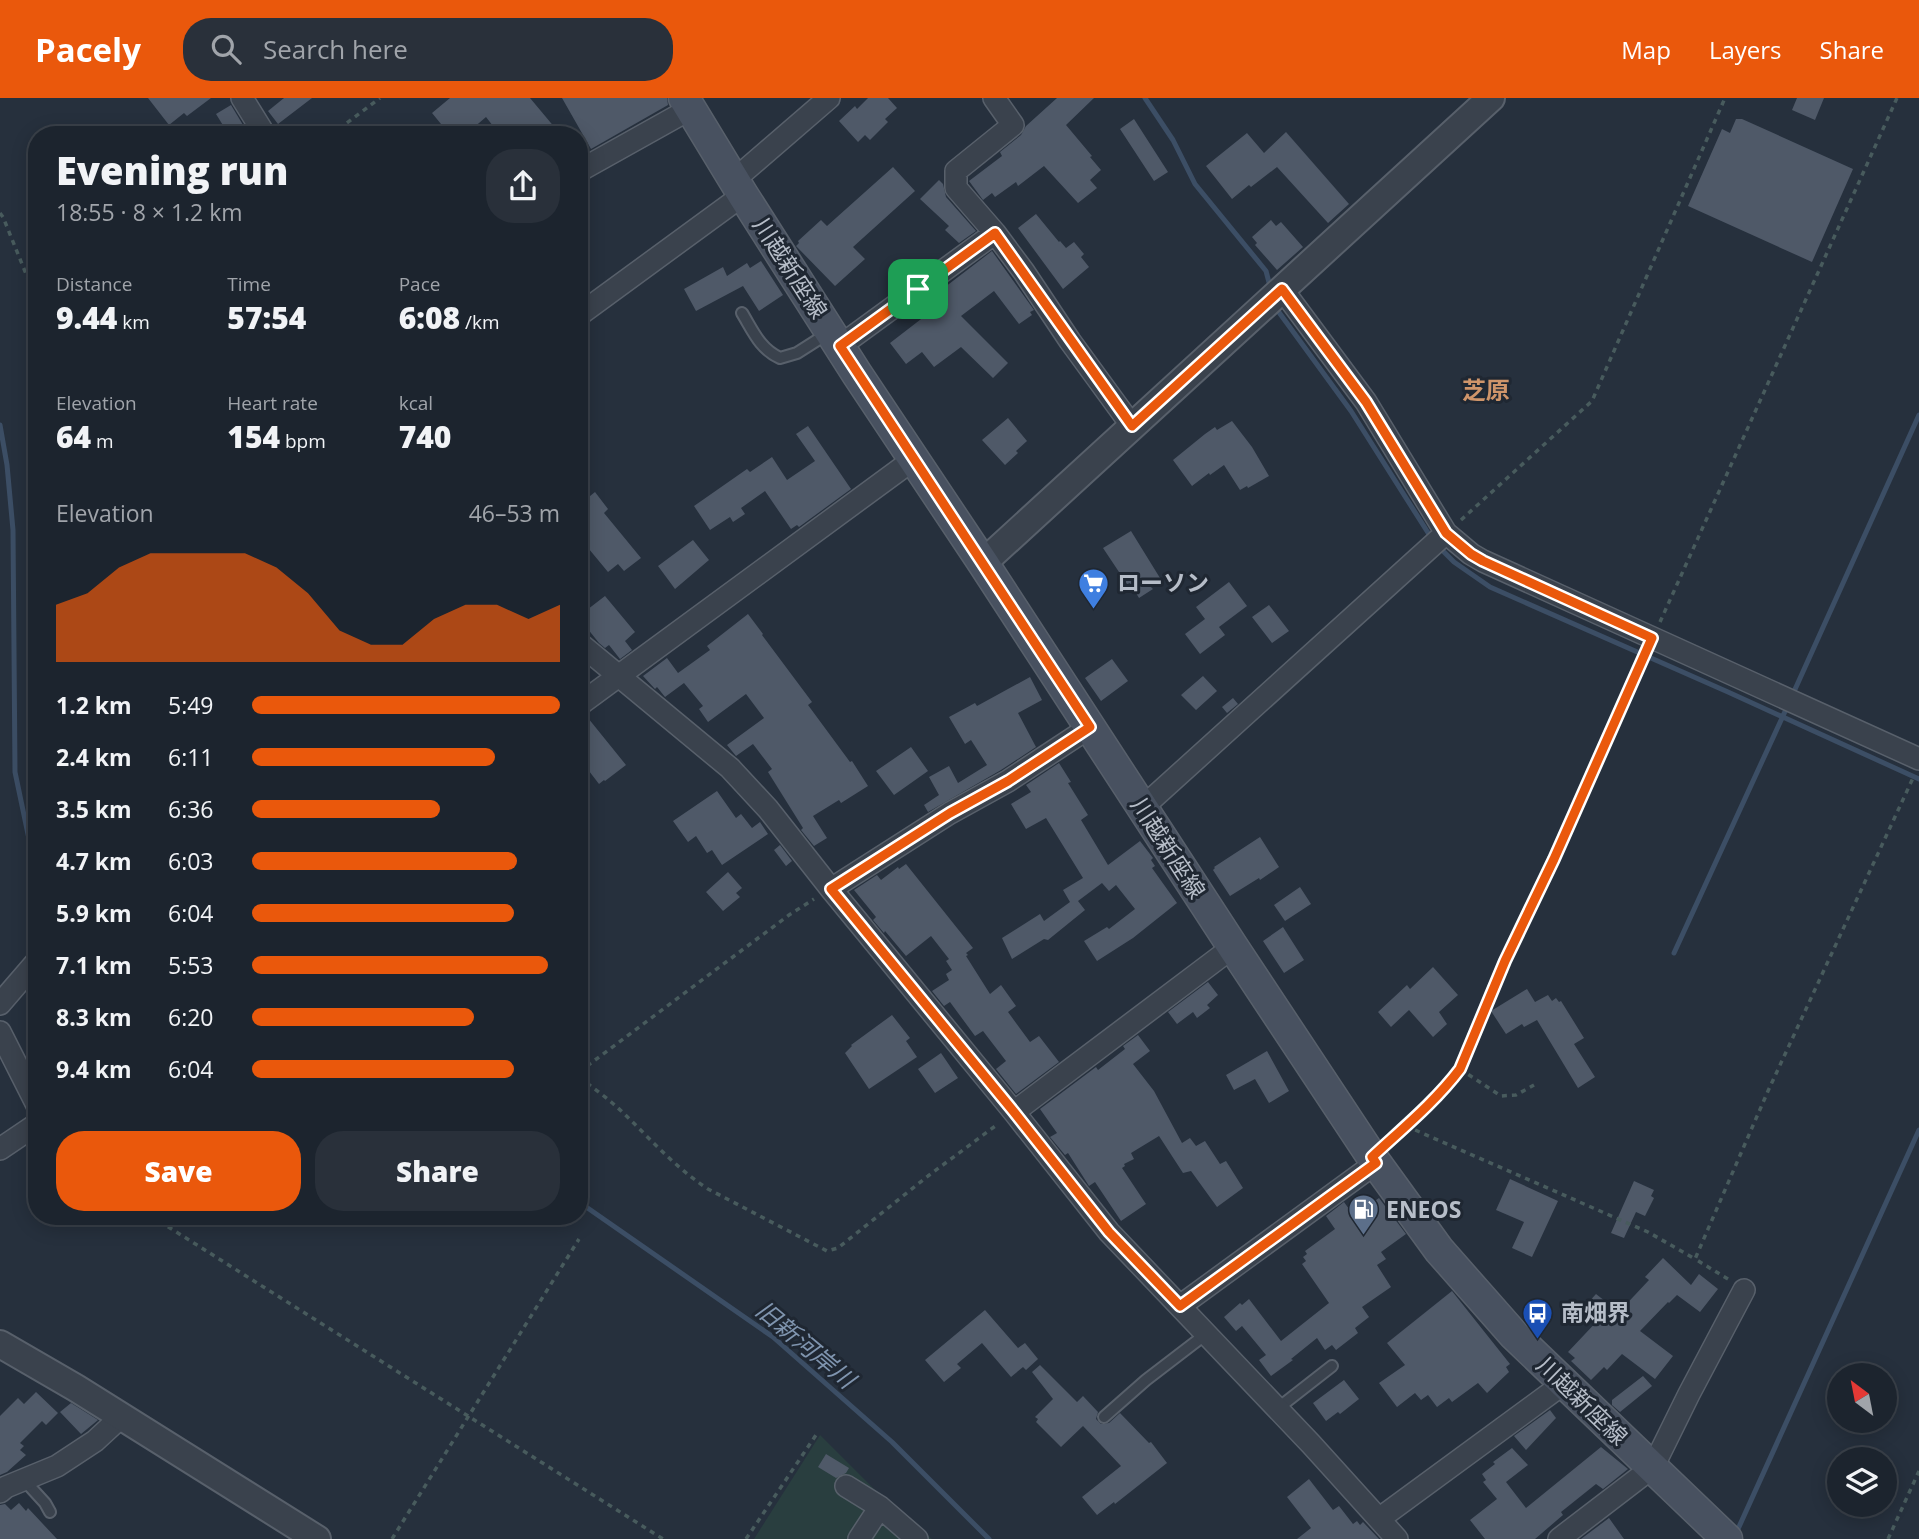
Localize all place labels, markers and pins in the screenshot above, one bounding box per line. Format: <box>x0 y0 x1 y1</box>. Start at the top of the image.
pin <box>888 259 948 319</box>
supermarket icon: ローソン <box>1077 566 1111 610</box>
place label: ローソン <box>1117 566 1209 598</box>
fuel station icon: ENEOS <box>1346 1193 1380 1237</box>
place label: ENEOS <box>1386 1193 1461 1225</box>
bus stop icon: 南畑界 <box>1521 1296 1555 1340</box>
place label: 南畑界 <box>1561 1296 1630 1328</box>

